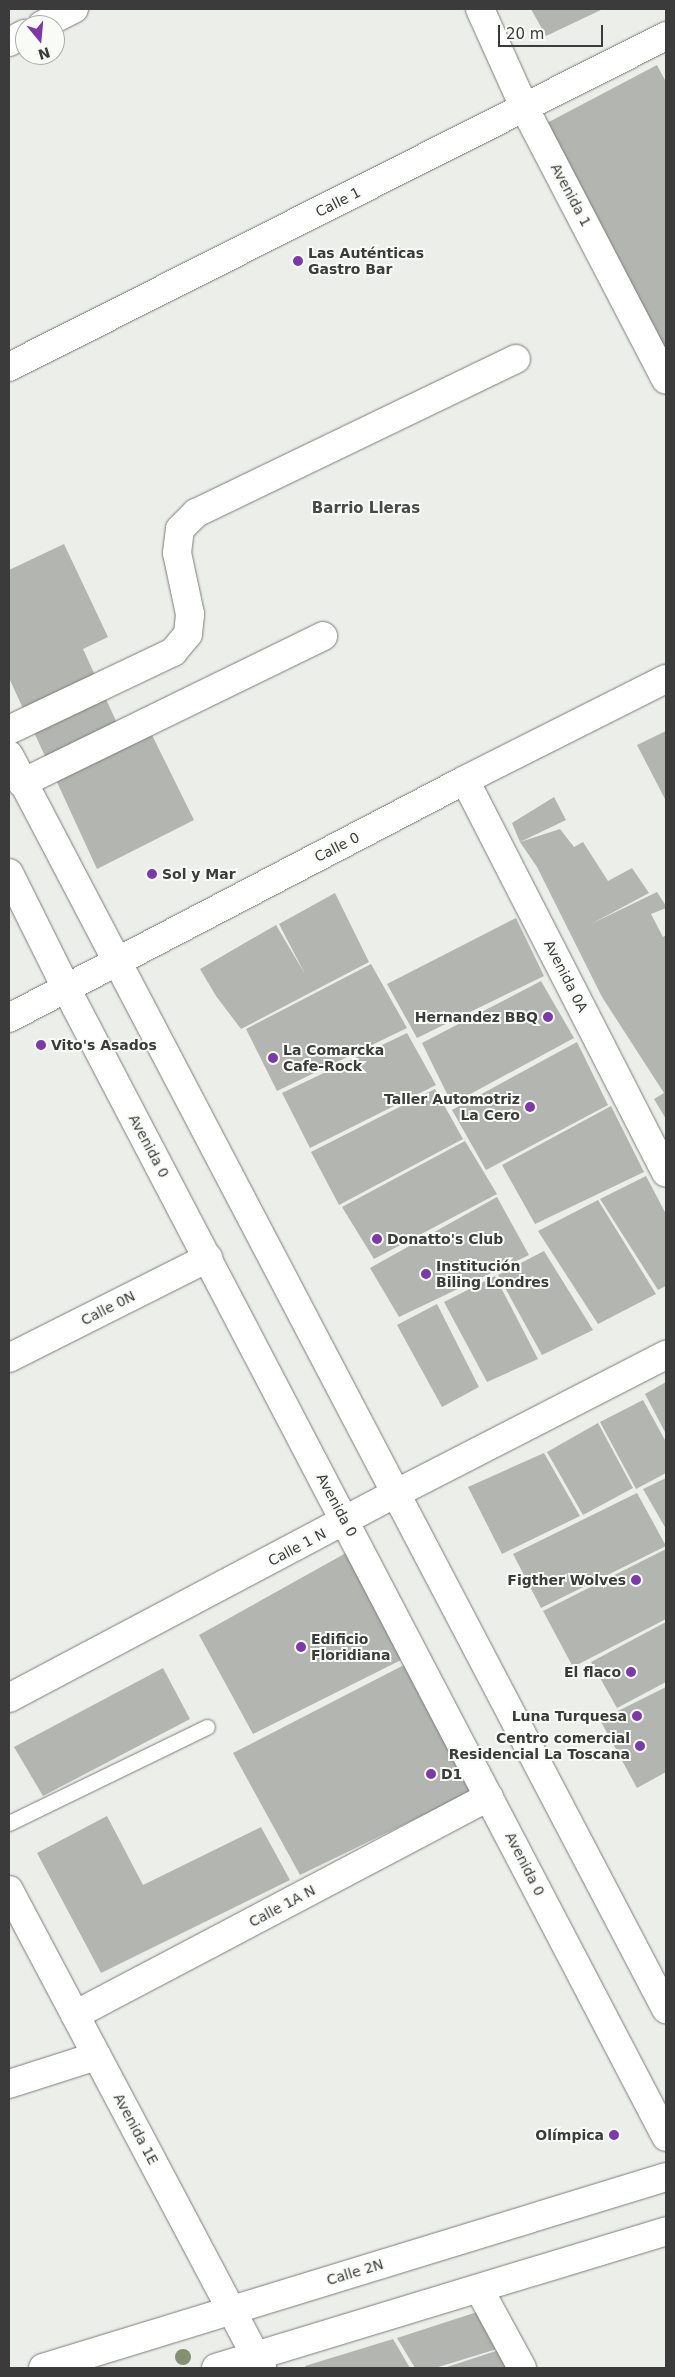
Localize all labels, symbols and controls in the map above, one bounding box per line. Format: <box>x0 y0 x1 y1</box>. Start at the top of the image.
north arrow <box>15 15 65 65</box>
scale bar <box>500 15 605 47</box>
text: 20 m <box>506 25 544 43</box>
text: N <box>36 44 52 63</box>
street label: Avenida 1 <box>547 160 595 230</box>
street label: Calle 1 <box>313 184 363 220</box>
place label: Las Auténticas Gastro Bar <box>308 245 424 278</box>
marker: Las Auténticas Gastro Bar <box>292 255 304 267</box>
district label: Barrio Lleras <box>312 500 420 518</box>
street label: Calle 0 <box>312 829 362 865</box>
place label: Sol y Mar <box>162 866 236 882</box>
marker: Sol y Mar <box>146 868 158 880</box>
street label: Avenida 0A <box>541 937 591 1015</box>
place label: Hernandez BBQ <box>415 1009 538 1025</box>
marker: Hernandez BBQ <box>542 1011 554 1023</box>
place label: Vito's Asados <box>51 1037 157 1053</box>
marker: Vito's Asados <box>35 1039 47 1051</box>
place label: La Comarcka Cafe-Rock <box>283 1042 384 1074</box>
marker: La Comarcka Cafe-Rock <box>267 1052 279 1064</box>
place label: Taller Automotriz La Cero <box>384 1091 520 1124</box>
marker: Taller Automotriz La Cero <box>524 1101 536 1113</box>
street label: Avenida 0 <box>125 1111 173 1181</box>
place label: Donatto's Club <box>387 1231 503 1247</box>
marker: Donatto's Club <box>371 1233 383 1245</box>
place label: Institución Biling Londres <box>436 1258 549 1290</box>
marker: Institución Biling Londres <box>420 1268 432 1280</box>
street label: Calle 0N <box>78 1287 138 1329</box>
street label: Avenida 0 <box>313 1470 361 1540</box>
street label: Calle 1 N <box>265 1525 329 1569</box>
place label: Figther Wolves <box>507 1572 626 1588</box>
marker: Figther Wolves <box>630 1574 642 1586</box>
place label: Edificio Floridiana <box>311 1631 390 1664</box>
marker: Edificio Floridiana <box>295 1641 307 1653</box>
place label: El flaco <box>564 1664 621 1680</box>
marker: El flaco <box>625 1666 637 1678</box>
place label: Luna Turquesa <box>512 1708 627 1724</box>
marker: Luna Turquesa <box>631 1710 643 1722</box>
place label: Centro comercial Residencial La Toscana <box>449 1730 630 1762</box>
marker: Centro comercial Residencial La Toscana <box>634 1740 646 1752</box>
place label: D1 <box>441 1766 462 1782</box>
marker: D1 <box>425 1768 437 1780</box>
street label: Avenida 0 <box>502 1829 548 1899</box>
street label: Calle 1A N <box>246 1882 318 1930</box>
street label: Avenida 1E <box>110 2091 162 2167</box>
place label: Olímpica <box>535 2127 604 2143</box>
marker: Olímpica <box>608 2129 620 2141</box>
street label: Calle 2N <box>325 2255 385 2289</box>

